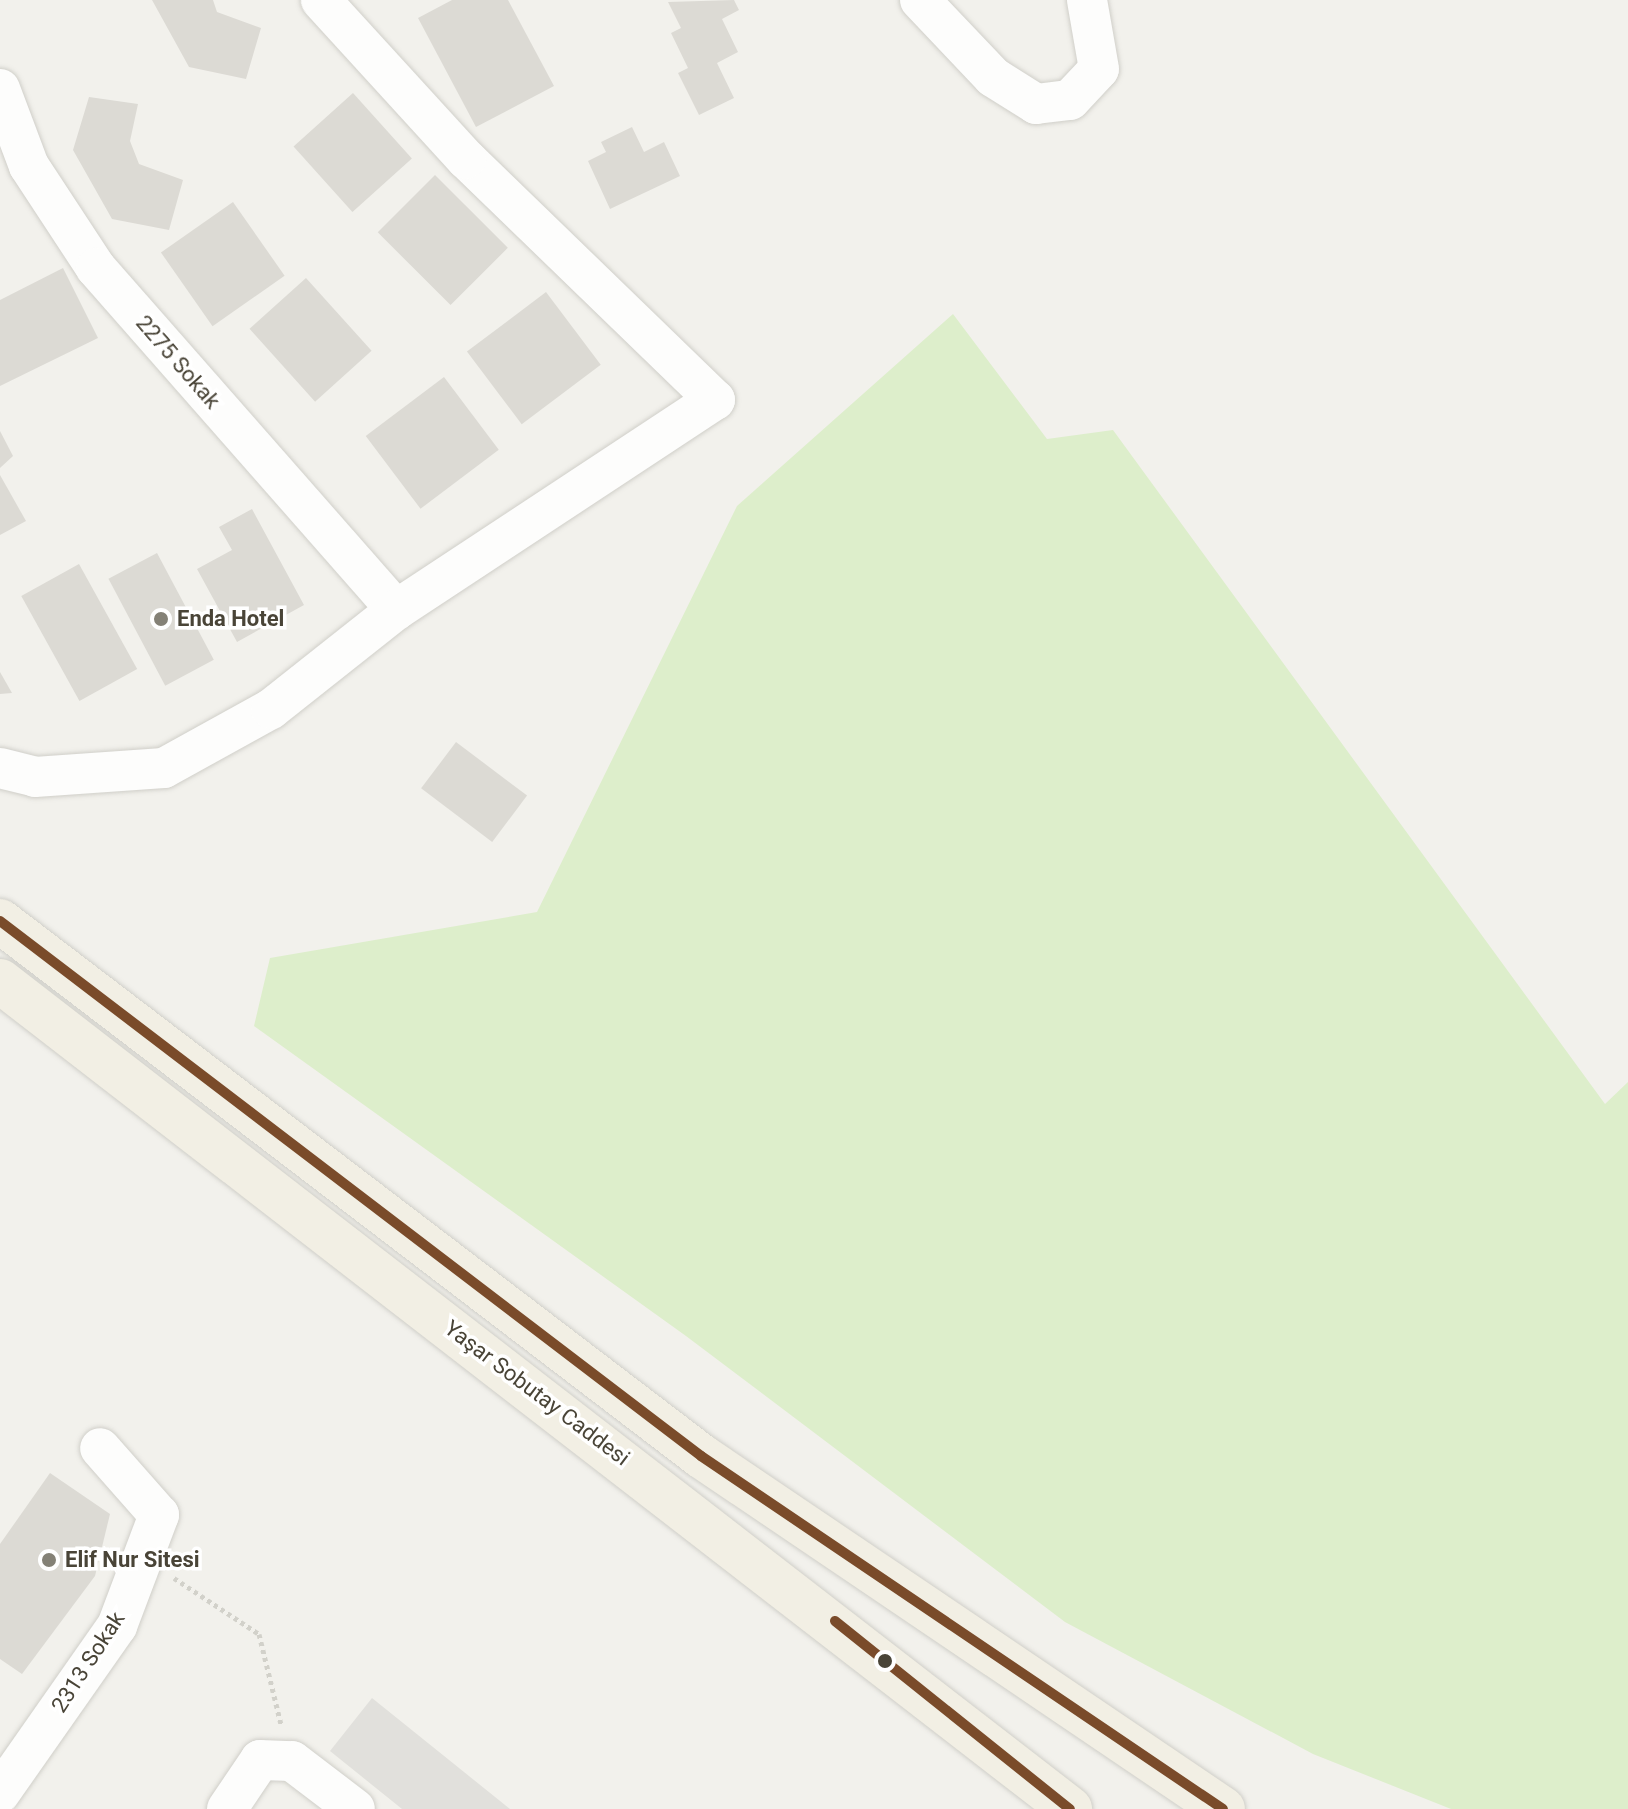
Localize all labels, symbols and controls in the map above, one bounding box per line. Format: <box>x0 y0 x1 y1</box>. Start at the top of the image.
street label: 2275 Sokak <box>130 310 226 414</box>
place label: Enda Hotel <box>177 606 284 632</box>
marker: Enda Hotel <box>152 610 170 628</box>
street label: Yaşar Sobutay Caddesi <box>439 1315 635 1471</box>
place label: Elif Nur Sitesi <box>65 1547 200 1573</box>
marker: Elif Nur Sitesi <box>40 1551 58 1569</box>
street label: 2313 Sokak <box>46 1607 130 1717</box>
unlabelled marker <box>877 1653 893 1669</box>

